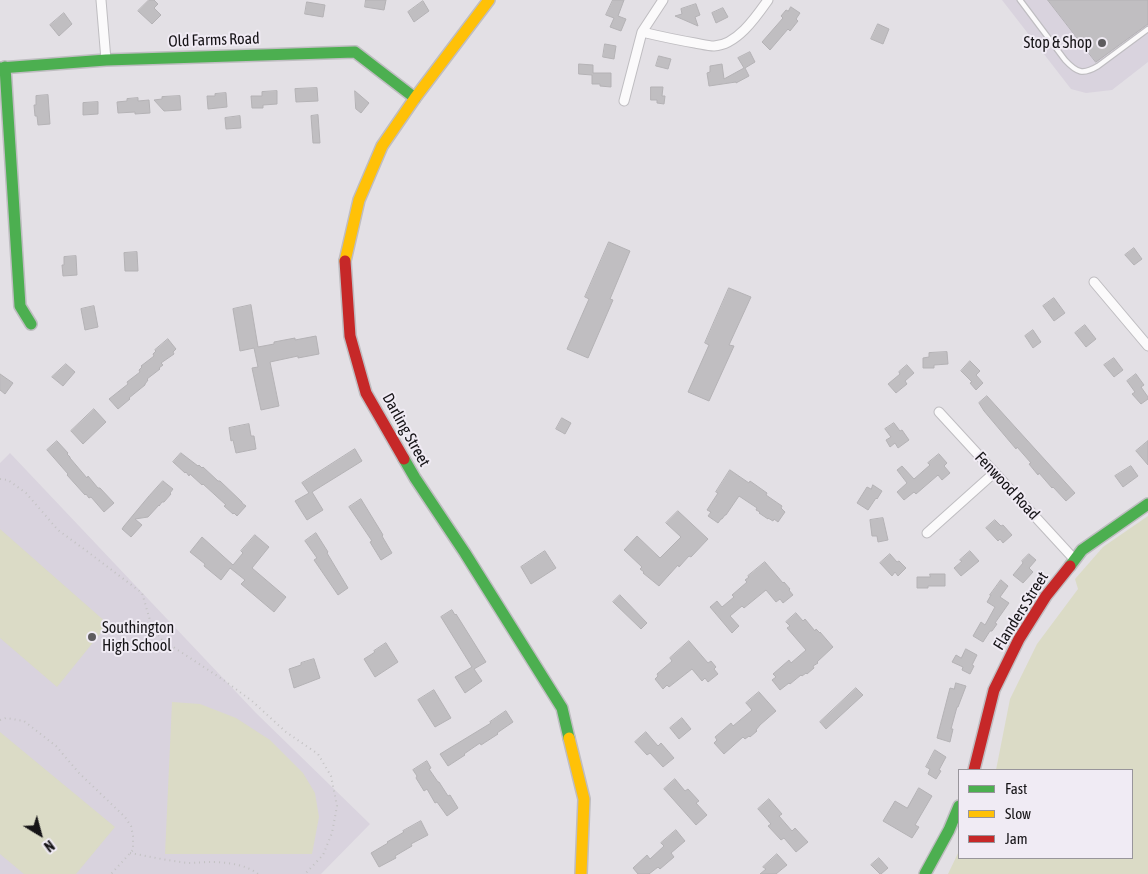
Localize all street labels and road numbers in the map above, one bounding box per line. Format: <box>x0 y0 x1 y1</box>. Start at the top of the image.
street label: Old Farms Road <box>168 29 260 51</box>
street label: Darling Street <box>378 390 434 470</box>
street label: Fenwood Road <box>971 448 1043 524</box>
street label: Flanders Street <box>989 568 1053 654</box>

